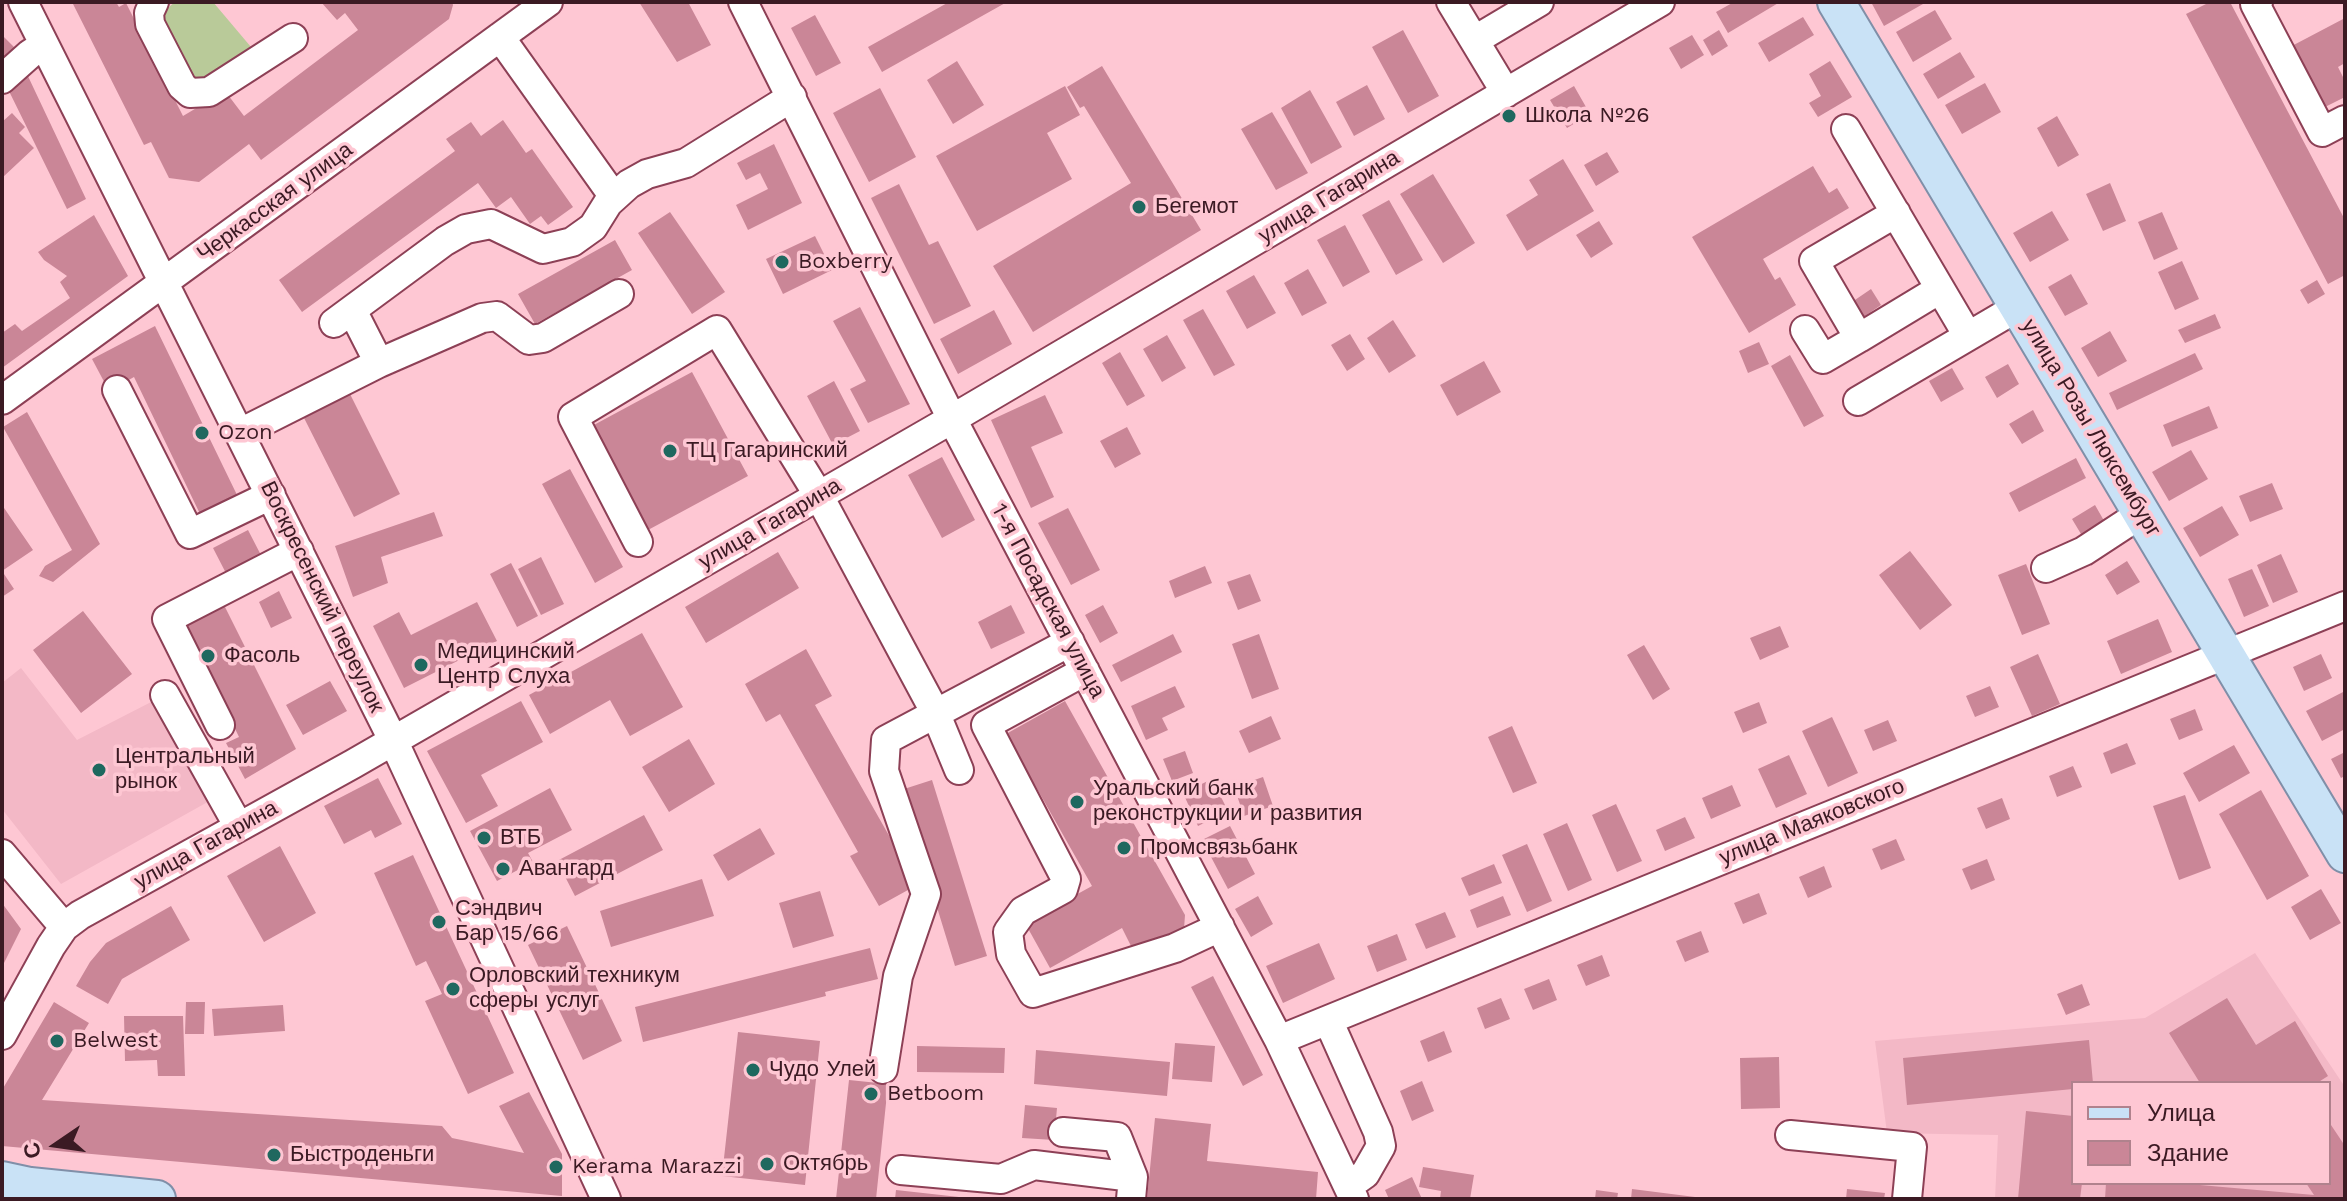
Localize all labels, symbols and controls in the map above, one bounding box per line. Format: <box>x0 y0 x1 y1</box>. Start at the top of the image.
place label: Школа №26 <box>1525 103 1650 129</box>
marker: Школа №26 <box>1500 107 1518 125</box>
street label: Черкасская улица <box>192 137 358 267</box>
street label: улица Гагарина <box>1254 145 1404 249</box>
place label: Бегемот <box>1155 194 1238 220</box>
marker: Бегемот <box>1130 198 1148 216</box>
place label: Boxberry <box>798 249 893 275</box>
marker: Boxberry <box>773 253 791 271</box>
street label: улица Розы Люксембург <box>2016 314 2166 542</box>
place label: Ozon <box>218 420 273 446</box>
marker: Ozon <box>193 424 211 442</box>
place label: ТЦ Гагаринский <box>686 438 848 464</box>
marker: ТЦ Гагаринский <box>661 442 679 460</box>
street label: улица Гагарина <box>694 473 846 575</box>
street label: Воскресенский переулок <box>254 477 390 717</box>
street label: 1-я Посадская улица <box>986 499 1110 703</box>
place label: Медицинский Центр Слуха <box>437 639 575 690</box>
place label: Фасоль <box>224 643 300 669</box>
marker: Фасоль <box>199 647 217 665</box>
marker: Медицинский Центр Слуха <box>412 656 430 674</box>
place label: Центральный рынок <box>115 744 255 796</box>
marker: Центральный рынок <box>90 761 108 779</box>
street label: улица Маяковского <box>1716 773 1908 871</box>
place label: Уральский банк реконструкции и развития <box>1093 776 1362 828</box>
marker: Уральский банк реконструкции и развития <box>1068 793 1086 811</box>
street label: улица Гагарина <box>130 795 282 895</box>
place label: ВТБ <box>500 825 541 851</box>
marker: ВТБ <box>475 829 493 847</box>
place label: Промсвязьбанк <box>1140 835 1297 861</box>
marker: Промсвязьбанк <box>1115 839 1133 857</box>
place label: Авангард <box>519 856 614 882</box>
marker: Авангард <box>494 860 512 878</box>
place label: Сэндвич Бар 15/66 <box>455 896 559 948</box>
marker: Сэндвич Бар 15/66 <box>430 913 448 931</box>
place label: Орловский техникум сферы услуг <box>469 963 680 1014</box>
marker: Орловский техникум сферы услуг <box>444 980 462 998</box>
place label: Belwest <box>73 1028 158 1054</box>
marker: Belwest <box>48 1032 66 1050</box>
place label: Чудо Улей <box>769 1057 876 1083</box>
marker: Чудо Улей <box>744 1061 762 1079</box>
place label: Betboom <box>887 1081 984 1107</box>
legend <box>2071 1081 2331 1185</box>
marker: Betboom <box>862 1085 880 1103</box>
text: Улица <box>2147 1099 2215 1127</box>
north arrow <box>16 1105 96 1185</box>
text: Здание <box>2147 1139 2229 1167</box>
text: С <box>18 1140 46 1161</box>
place label: Быстроденьги <box>290 1142 434 1168</box>
marker: Быстроденьги <box>265 1146 283 1164</box>
place label: Октябрь <box>783 1151 868 1177</box>
place label: Kerama Marazzi <box>572 1154 742 1180</box>
marker: Октябрь <box>758 1155 776 1173</box>
marker: Kerama Marazzi <box>547 1158 565 1176</box>

